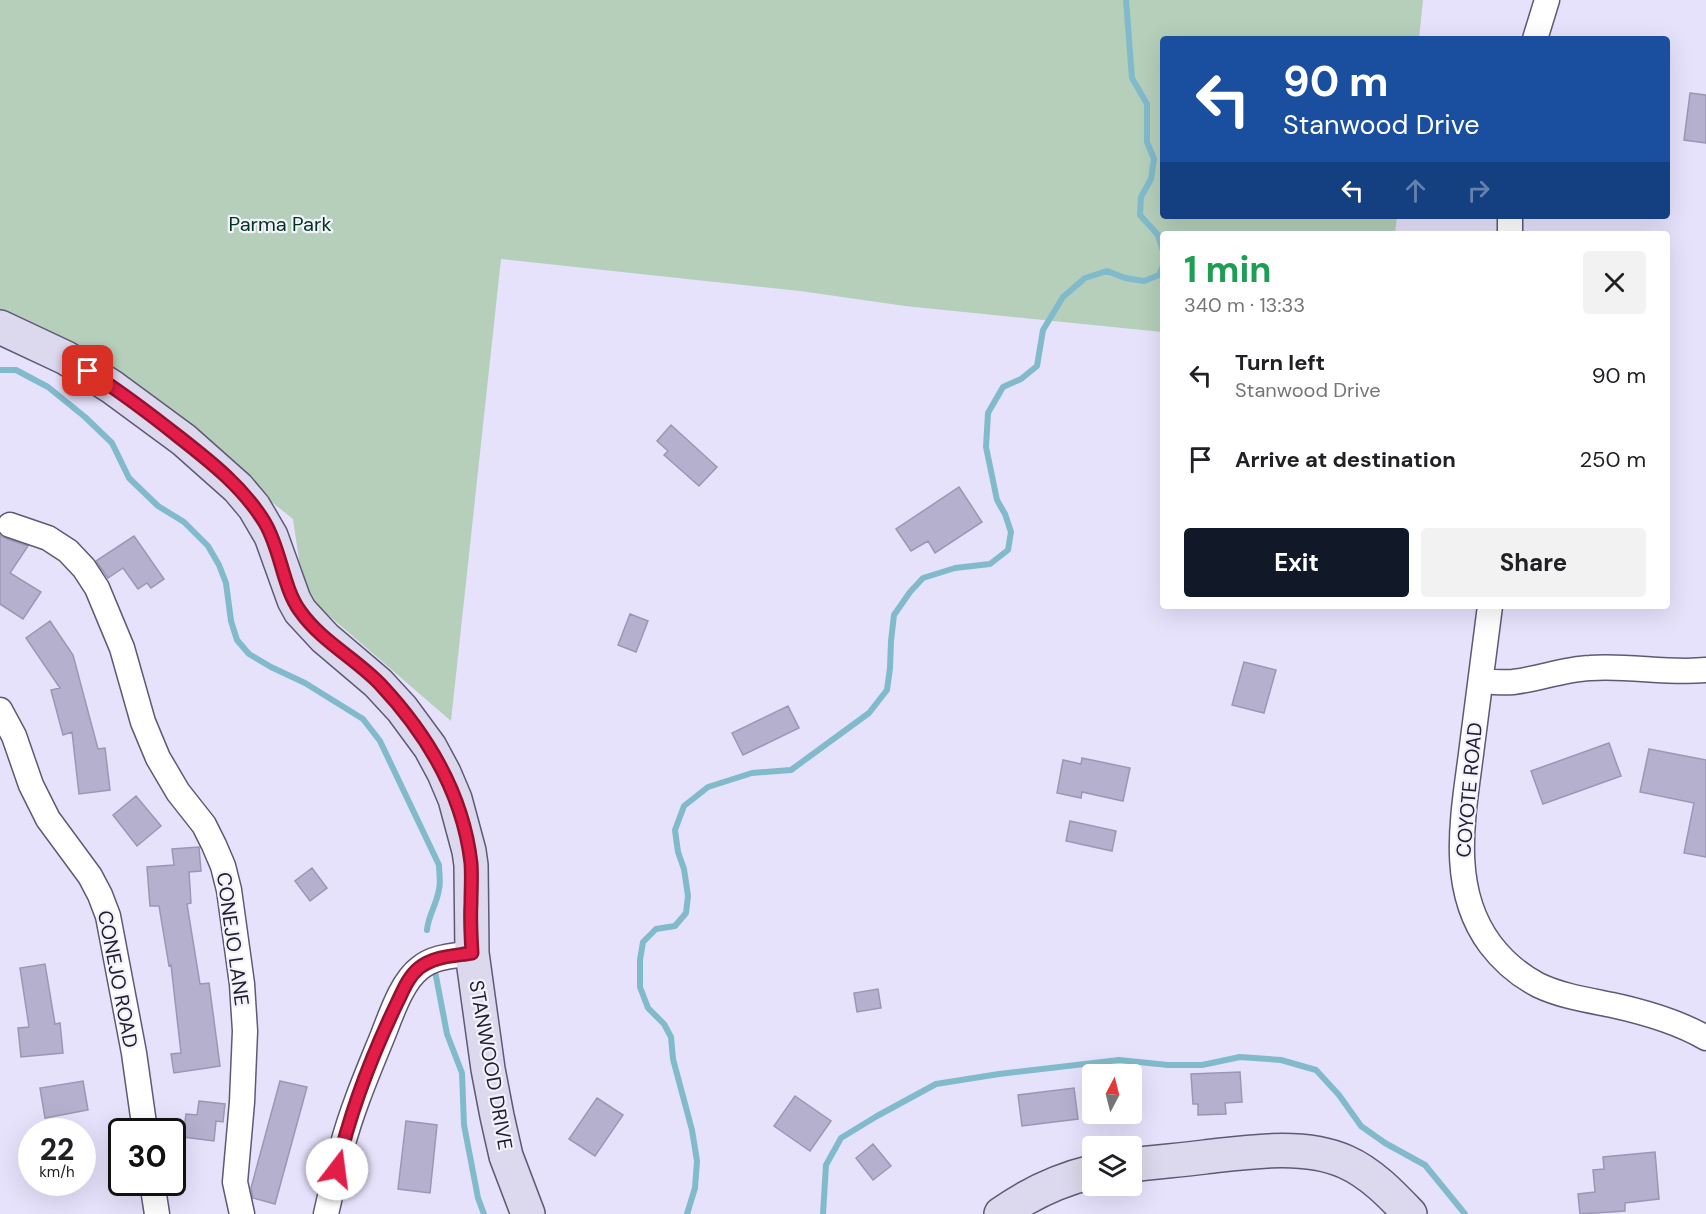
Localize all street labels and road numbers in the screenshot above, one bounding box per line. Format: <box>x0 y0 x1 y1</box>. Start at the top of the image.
street label: COYOTE ROAD <box>1450 721 1488 859</box>
street label: CONEJO LANE <box>211 870 255 1008</box>
street label: CONEJO ROAD <box>92 908 144 1050</box>
street label: STANWOOD DRIVE <box>463 978 519 1152</box>

